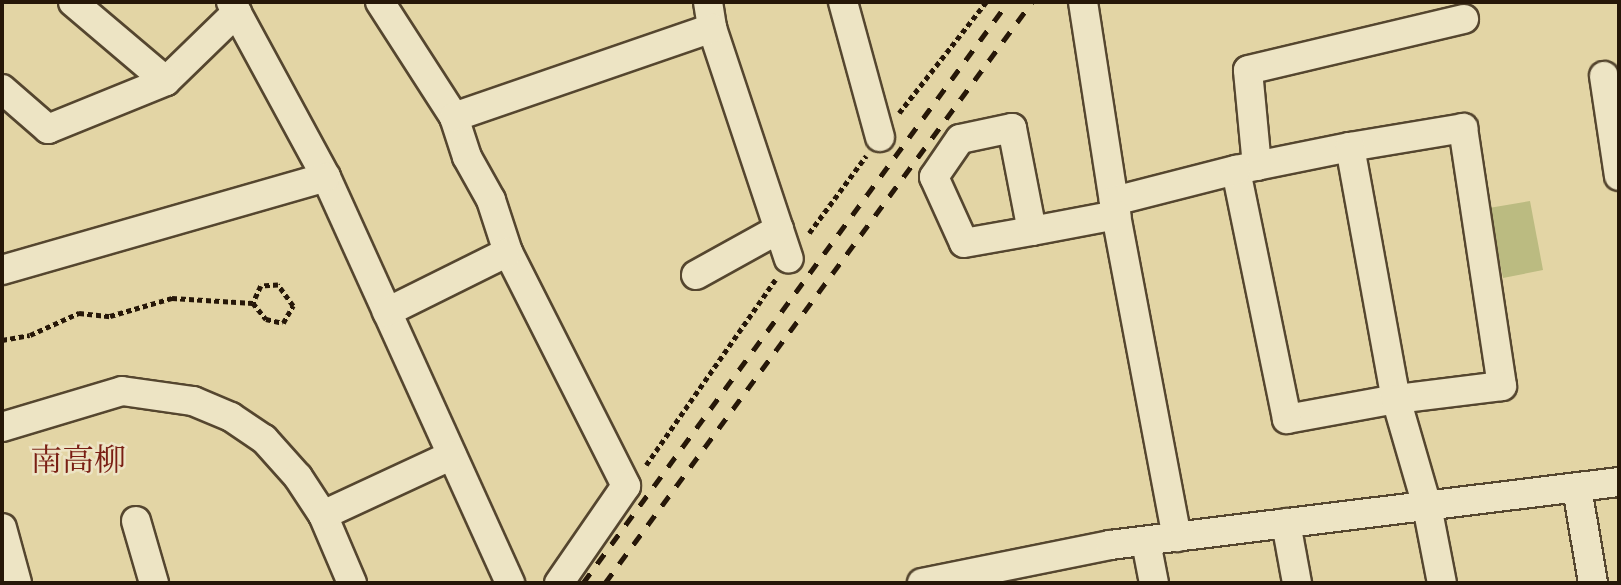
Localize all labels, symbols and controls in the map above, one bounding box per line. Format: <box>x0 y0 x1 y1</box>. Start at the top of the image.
district label: 南高柳 <box>30 442 126 480</box>

